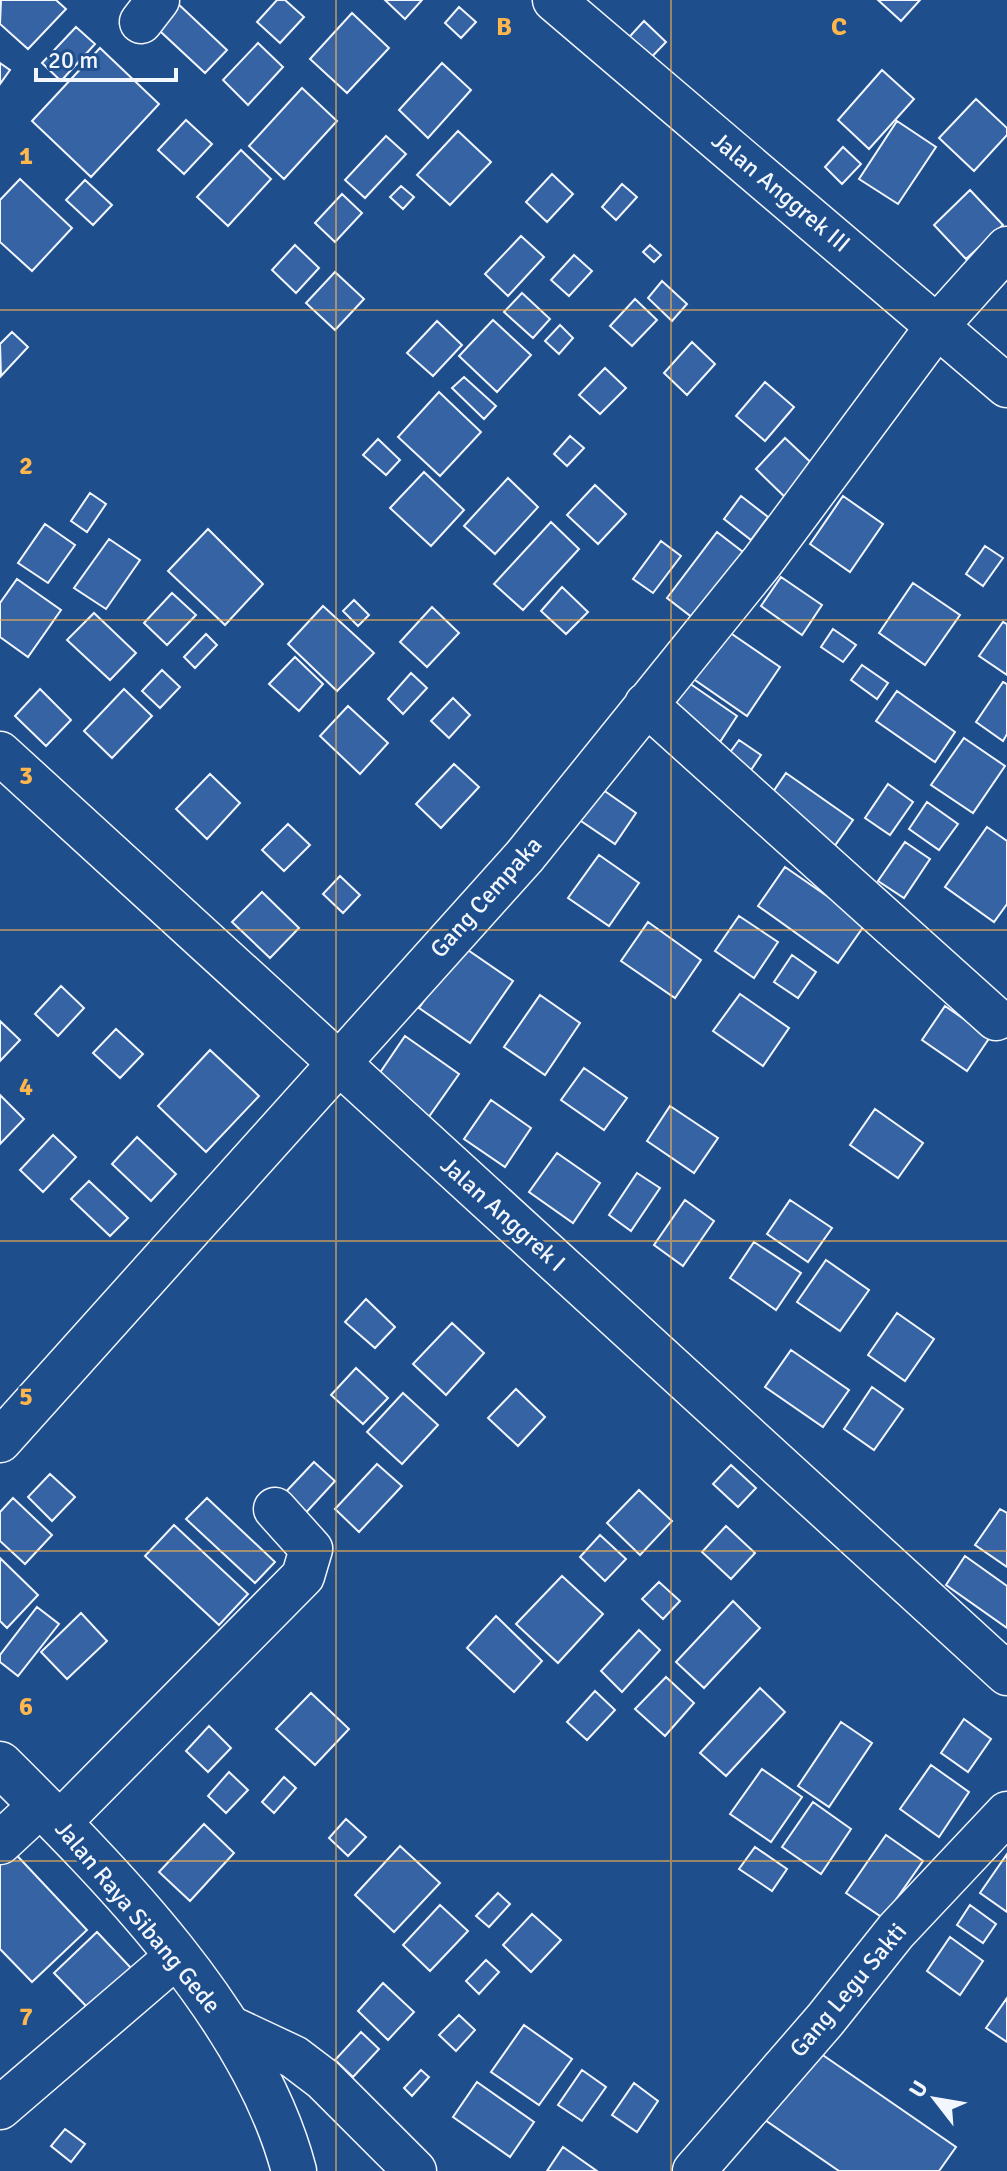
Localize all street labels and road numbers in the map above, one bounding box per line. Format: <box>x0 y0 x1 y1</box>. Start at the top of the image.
street label: Jalan Anggrek III <box>706 125 856 259</box>
street label: Gang Cempaka <box>424 830 548 964</box>
street label: Jalan Anggrek I <box>434 1150 572 1278</box>
street label: Jalan Raya Sibang Gede <box>49 1815 227 2019</box>
street label: Gang Legu Sakti <box>783 1917 913 2063</box>

